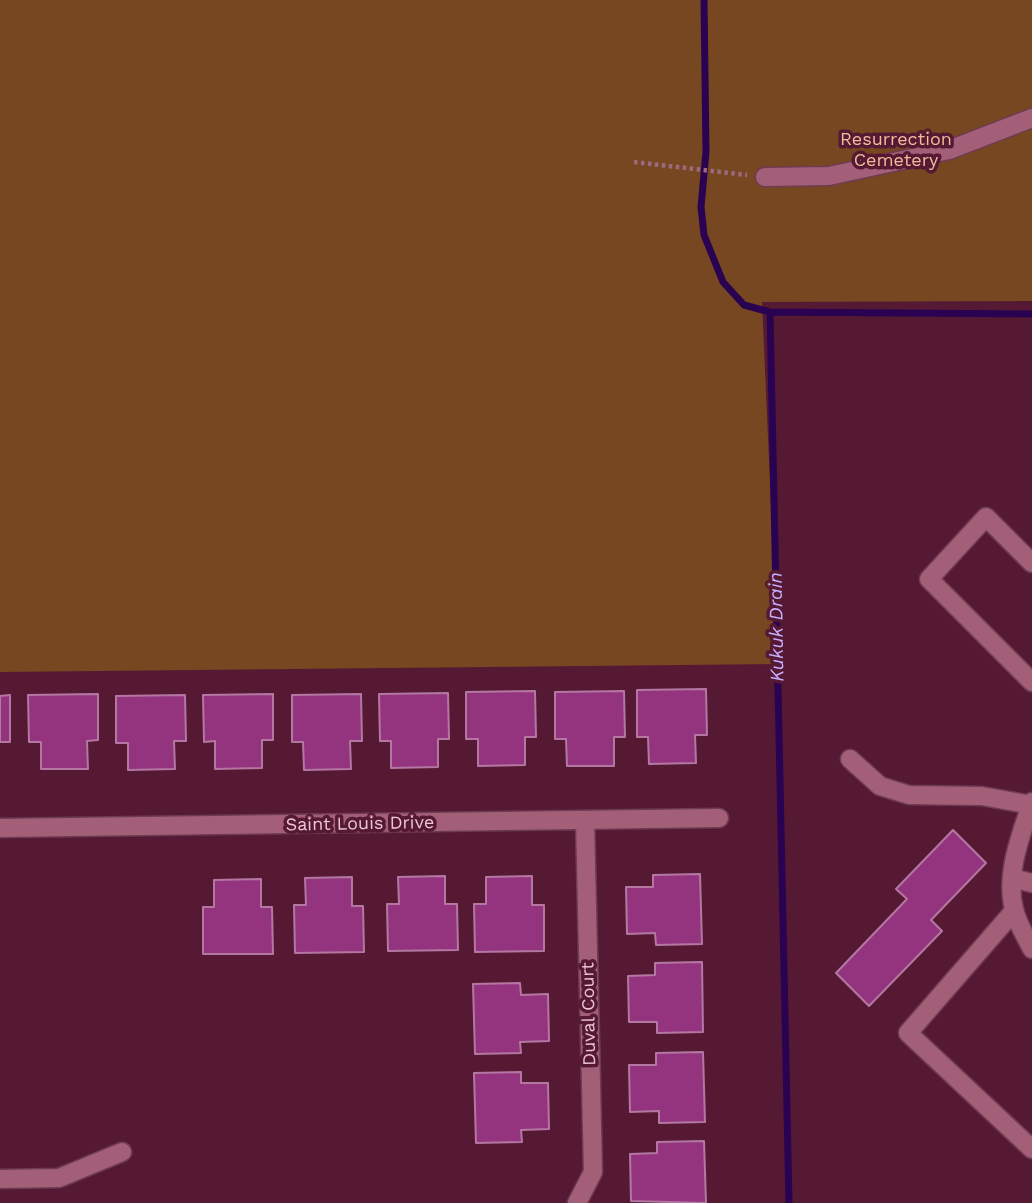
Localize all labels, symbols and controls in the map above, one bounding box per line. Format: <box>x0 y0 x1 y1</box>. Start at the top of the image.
park label: Resurrection Cemetery <box>840 129 952 172</box>
water label: Kukuk Drain <box>765 572 789 682</box>
street label: Saint Louis Drive <box>286 812 434 836</box>
street label: Duval Court <box>577 962 601 1066</box>

